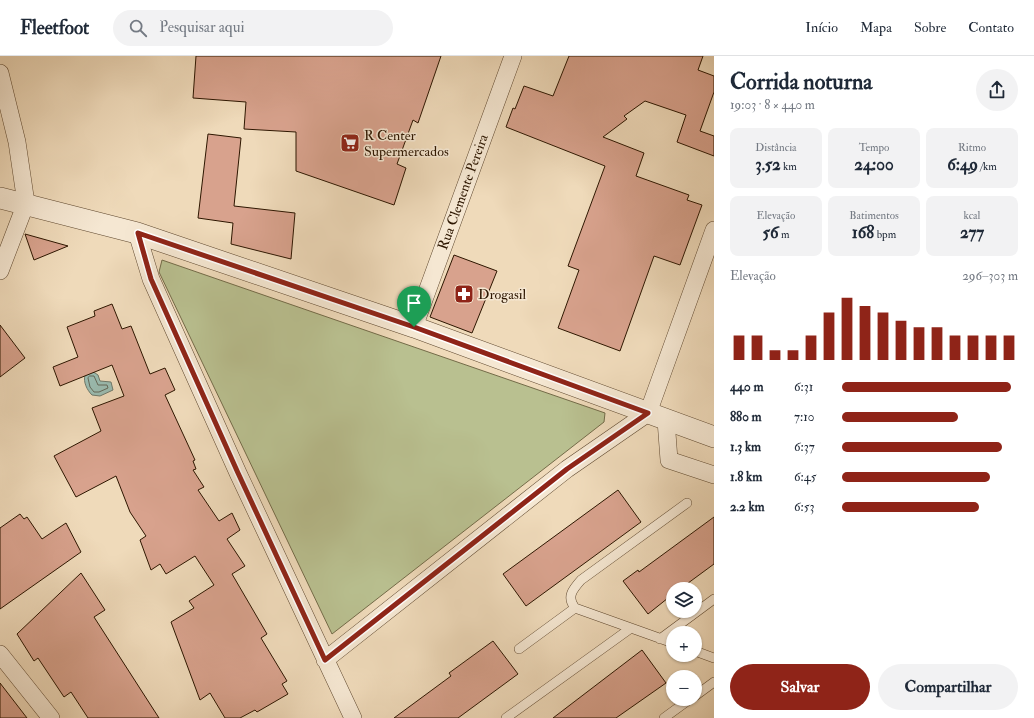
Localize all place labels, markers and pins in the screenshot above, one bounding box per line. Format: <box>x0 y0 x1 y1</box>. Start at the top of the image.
place label: R Center Supermercados <box>364 127 449 161</box>
supermarket icon: R Center Supermercados <box>339 132 361 154</box>
pharmacy icon: Drogasil <box>453 283 475 305</box>
pin <box>397 286 431 327</box>
place label: Drogasil <box>478 286 526 303</box>

